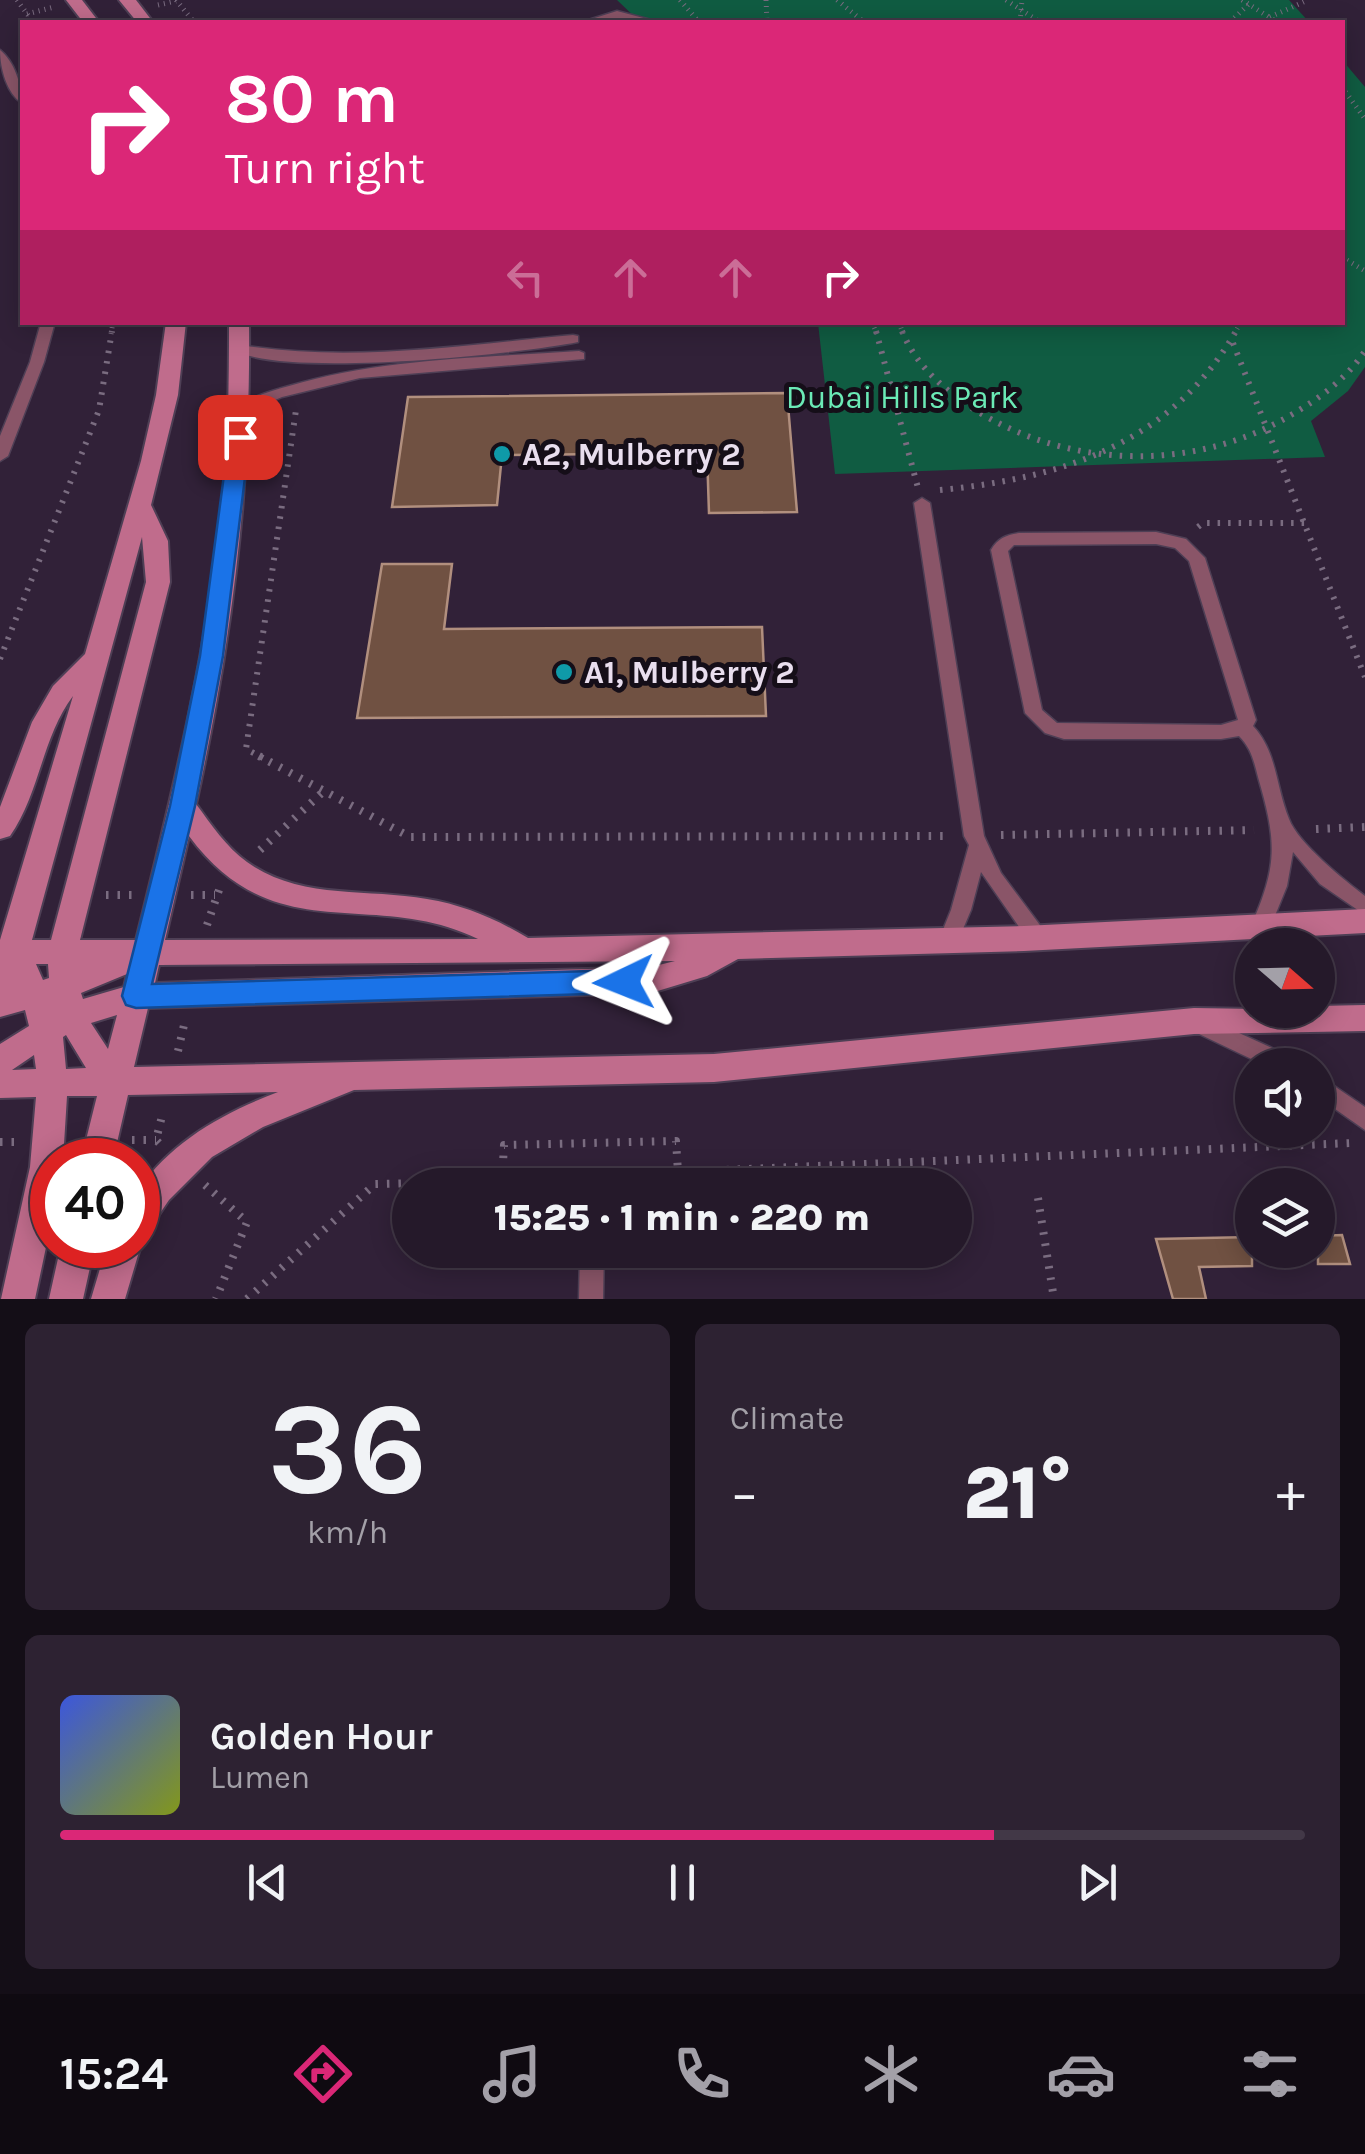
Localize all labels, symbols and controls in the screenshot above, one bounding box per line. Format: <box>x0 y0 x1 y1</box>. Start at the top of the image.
text: 80 m <box>225 58 399 140</box>
icon: right <box>60 60 190 190</box>
text: Turn right <box>225 142 425 194</box>
icon: left <box>498 250 553 305</box>
icon: ahead <box>603 250 658 305</box>
icon: ahead <box>708 250 763 305</box>
icon: right <box>813 250 868 305</box>
park label: Dubai Hills Park <box>786 379 1018 416</box>
pin <box>198 395 283 480</box>
icon: arrive <box>213 410 268 465</box>
place label: A2, Mulberry 2 <box>522 436 741 473</box>
marker: A2, Mulberry 2 <box>491 443 513 465</box>
place label: A1, Mulberry 2 <box>584 654 795 691</box>
marker: A1, Mulberry 2 <box>553 661 575 683</box>
north arrow <box>1235 928 1335 1028</box>
map controls <box>1235 928 1335 1268</box>
position arrow <box>572 930 676 1034</box>
button: sound <box>1235 1048 1335 1148</box>
speed limit sign: 40 <box>30 1138 160 1268</box>
button: layers <box>1235 1168 1335 1268</box>
text: 15:25 · 1 min · 220 m <box>494 1195 870 1240</box>
text: 36 <box>268 1373 427 1525</box>
text: Climate <box>730 1400 844 1437</box>
text: 21° <box>963 1449 1072 1537</box>
text: − <box>730 1461 759 1525</box>
text: + <box>1276 1461 1305 1525</box>
text: km/h <box>307 1514 388 1551</box>
text: Golden Hour <box>210 1714 433 1759</box>
text: Lumen <box>210 1759 310 1796</box>
icon: previous <box>240 1855 295 1910</box>
icon: pause <box>655 1855 710 1910</box>
icon: next <box>1070 1855 1125 1910</box>
icon: directions <box>288 2039 358 2109</box>
icon: music <box>477 2039 547 2109</box>
icon: phone <box>667 2039 737 2109</box>
icon: climate <box>856 2039 926 2109</box>
icon: car <box>1046 2039 1116 2109</box>
icon: filters <box>1235 2039 1305 2109</box>
text: 15:24 <box>60 2048 168 2100</box>

